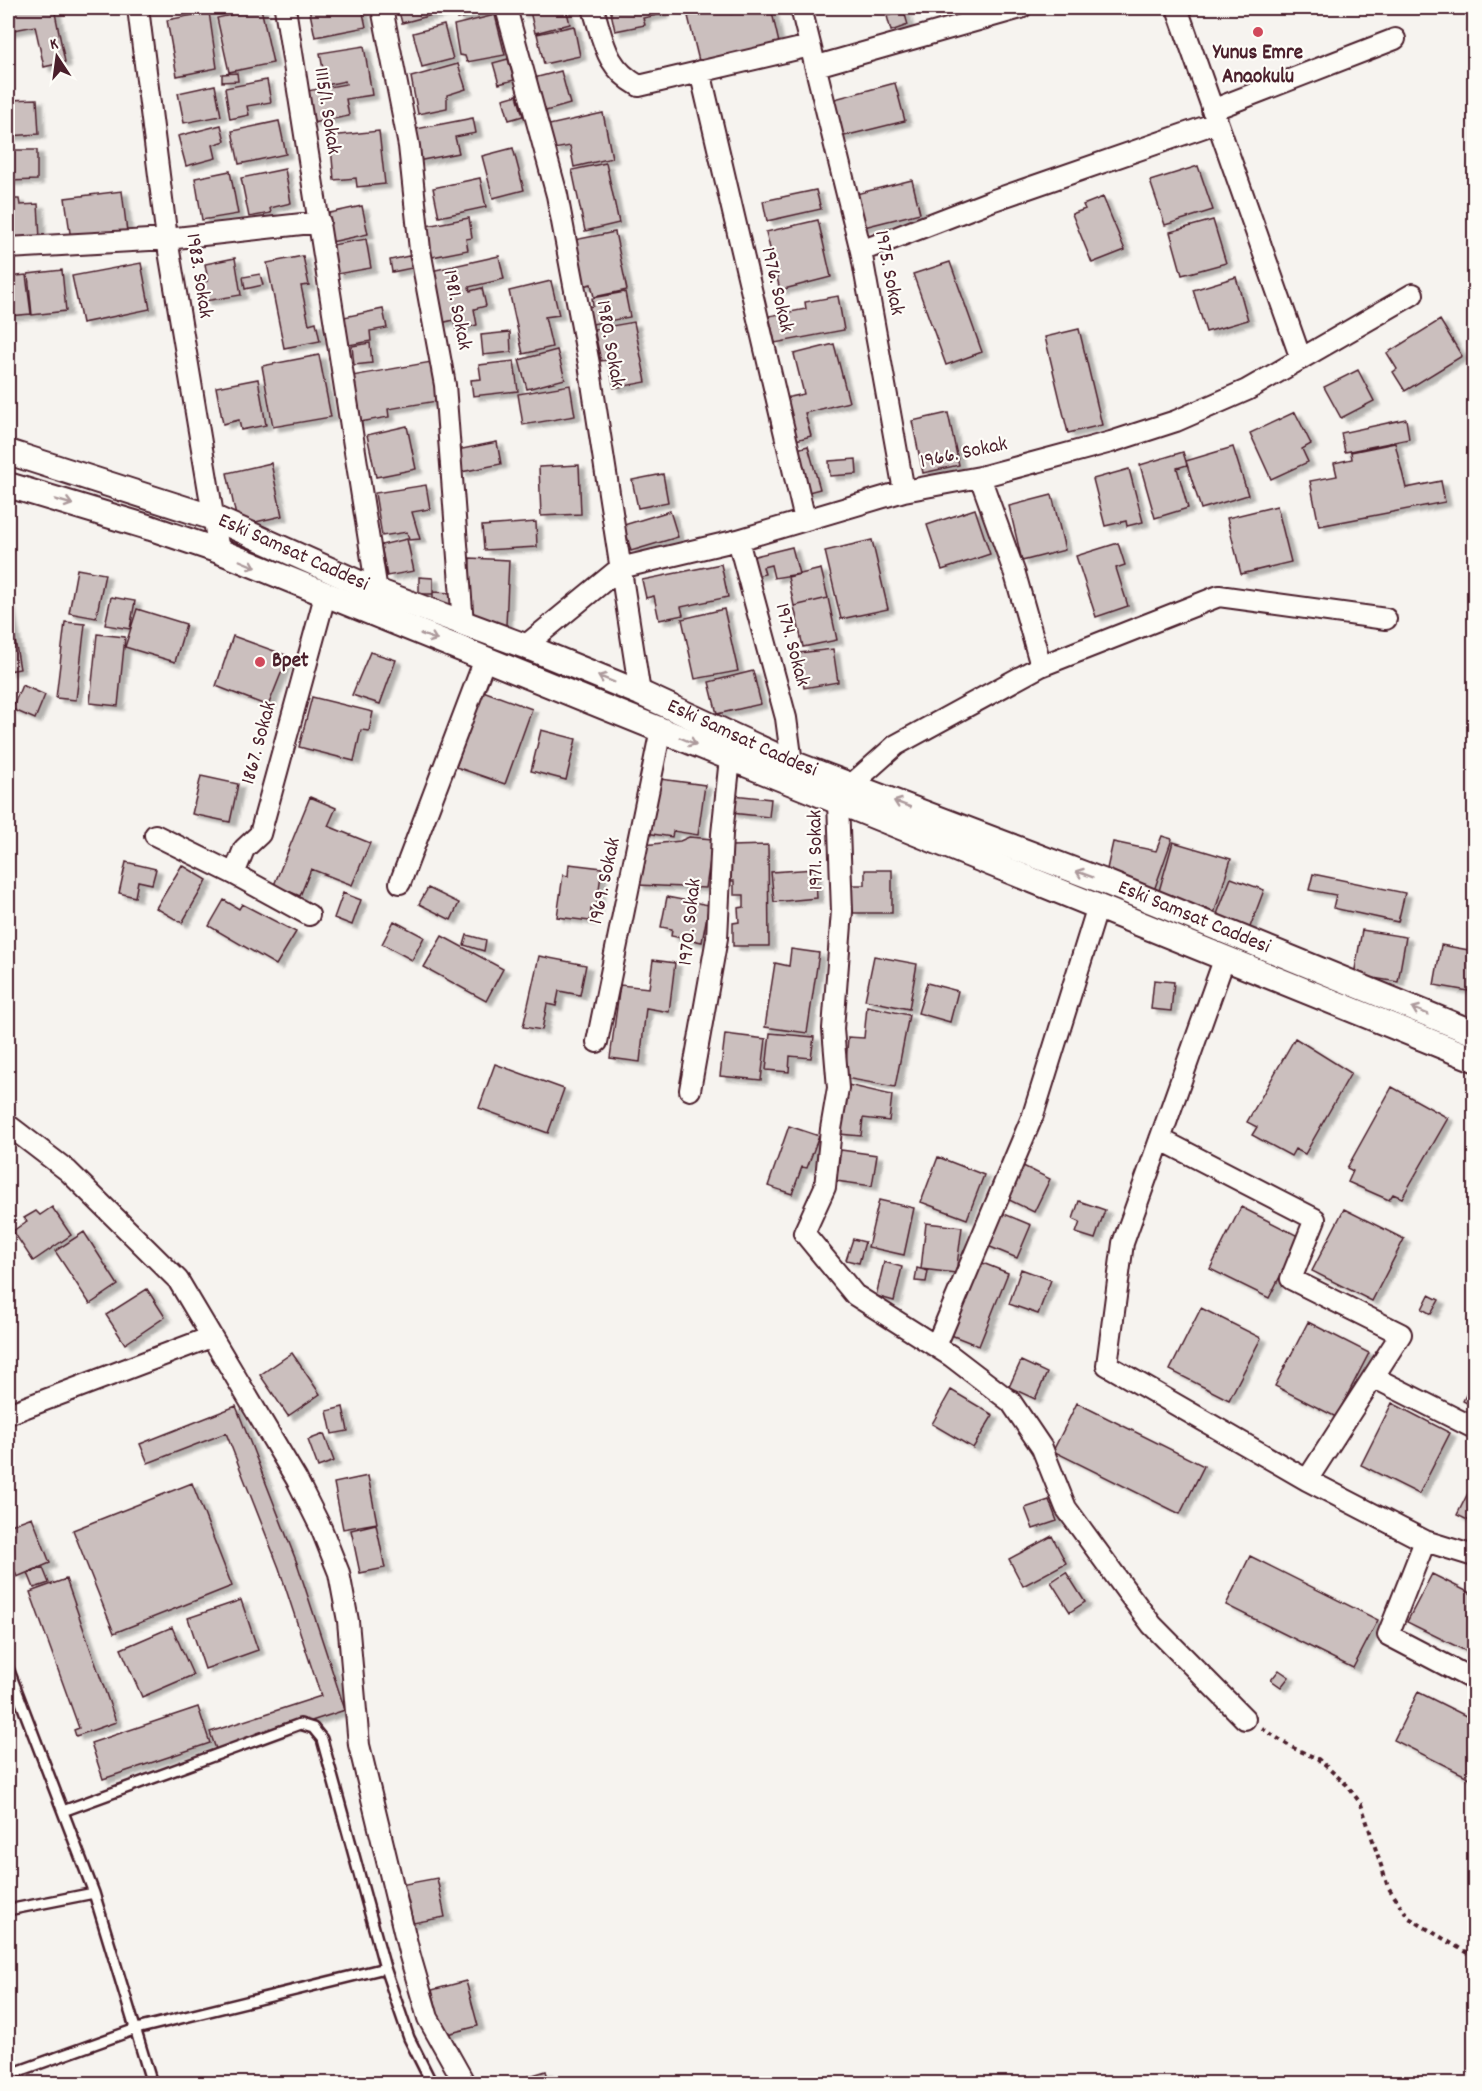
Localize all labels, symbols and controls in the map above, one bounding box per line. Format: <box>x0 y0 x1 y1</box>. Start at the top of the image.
marker: Yunus Emre Anaokulu <box>1251 25 1265 39</box>
north arrow <box>27 27 87 87</box>
text: K <box>48 33 61 57</box>
place label: Yunus Emre Anaokulu <box>1212 39 1303 93</box>
street label: 1115/1. Sokak <box>304 65 348 157</box>
street label: 1975. Sokak <box>865 228 911 318</box>
street label: 1983. Sokak <box>176 231 220 321</box>
street label: 1976. Sokak <box>752 244 800 336</box>
street label: 1981. Sokak <box>434 267 478 353</box>
street label: 1980. Sokak <box>587 298 631 390</box>
street label: 1966. Sokak <box>917 430 1011 478</box>
one-way arrow <box>54 497 73 508</box>
street label: Eski Samsat Caddesi <box>213 507 373 600</box>
one-way arrow <box>239 559 257 570</box>
street label: 1974. Sokak <box>766 600 816 690</box>
one-way arrow <box>419 632 438 643</box>
place label: Bpet <box>272 647 309 677</box>
marker: Bpet <box>253 655 267 669</box>
one-way arrow <box>598 673 616 684</box>
street label: Eski Samsat Caddesi <box>662 692 822 786</box>
street label: 1867. Sokak <box>234 698 286 788</box>
one-way arrow <box>678 736 697 747</box>
one-way arrow <box>893 798 912 809</box>
street label: 1971. Sokak <box>801 809 833 891</box>
street label: 1969. Sokak <box>582 835 630 927</box>
one-way arrow <box>1075 868 1094 879</box>
street label: Eski Samsat Caddesi <box>1113 874 1275 963</box>
street label: 1970. Sokak <box>671 877 711 967</box>
one-way arrow <box>1412 1005 1430 1016</box>

